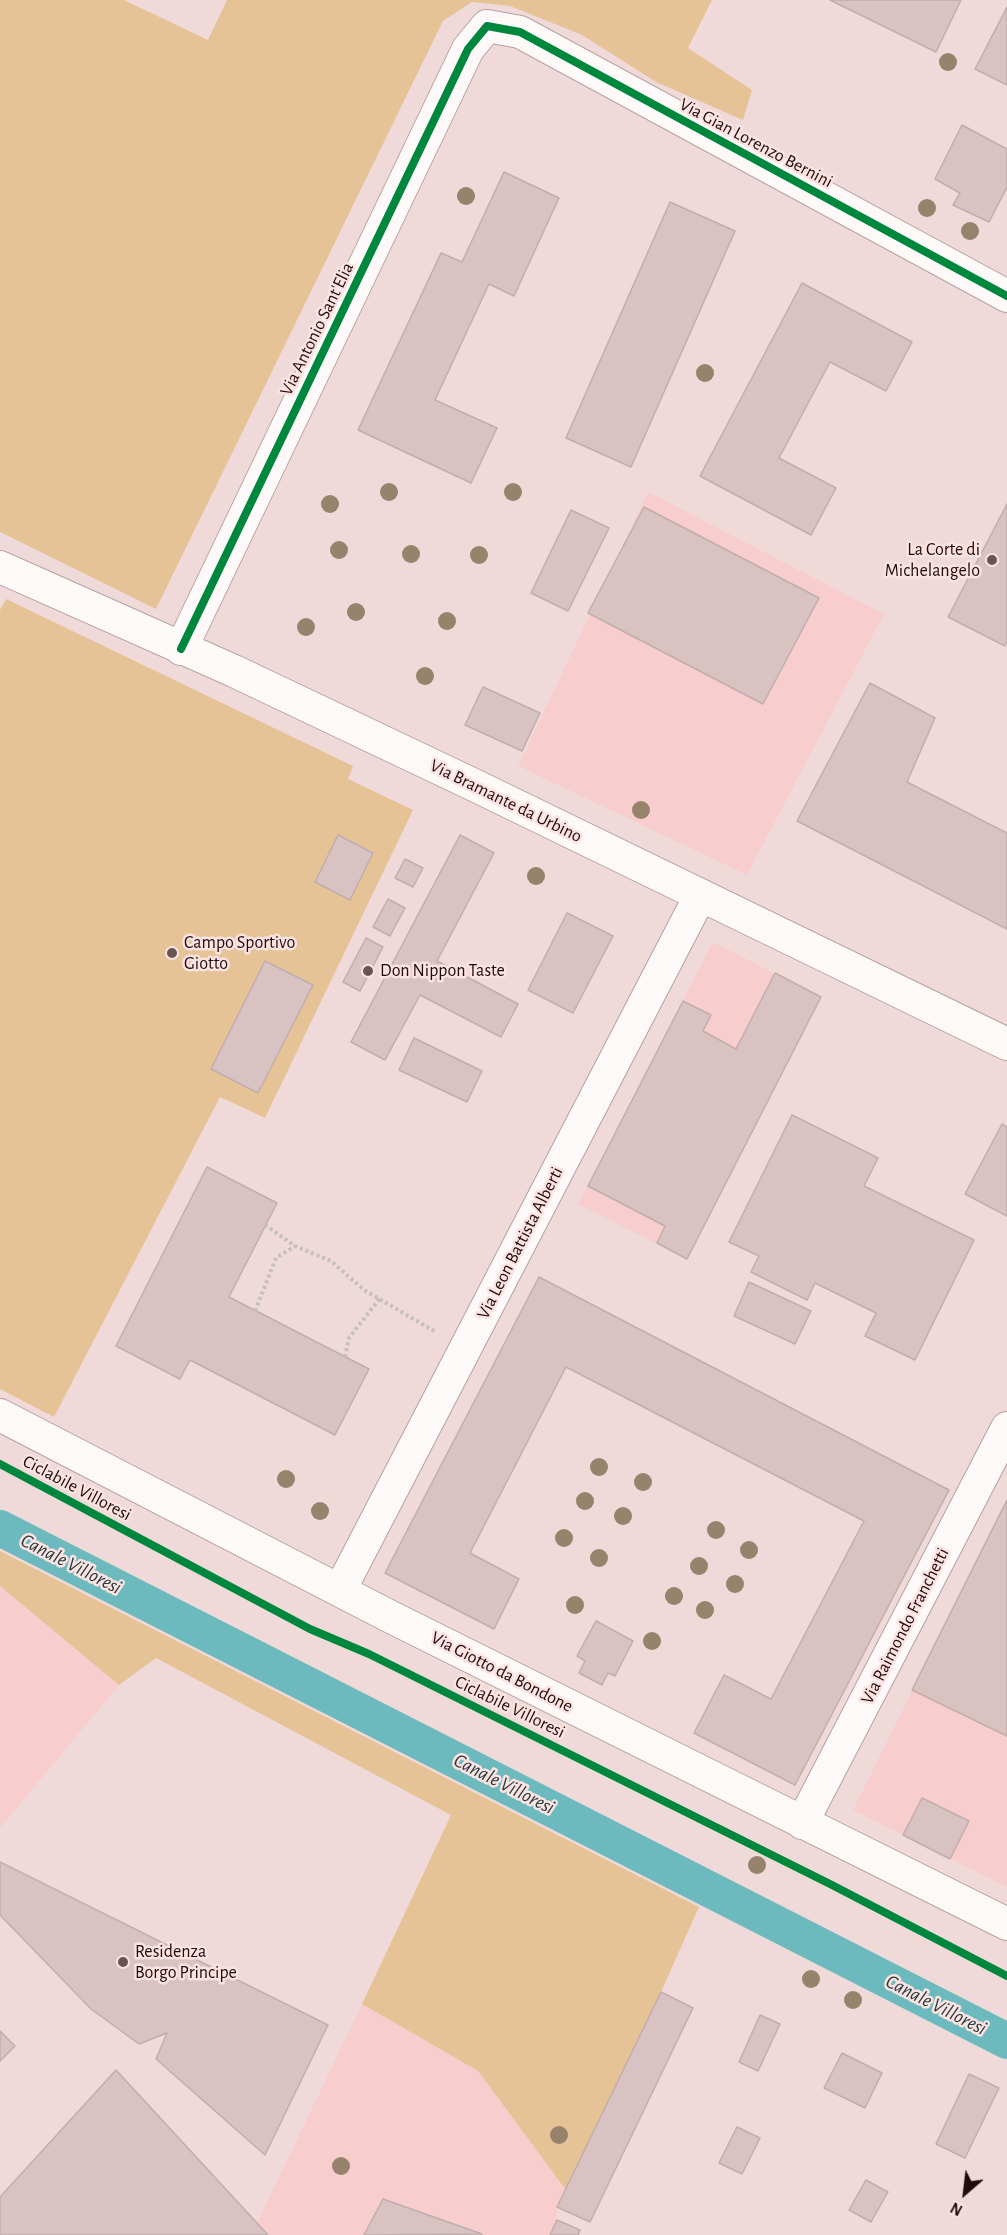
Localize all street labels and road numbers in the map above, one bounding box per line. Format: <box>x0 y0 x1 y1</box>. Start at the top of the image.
street label: Via Gian Lorenzo Bernini <box>676 93 836 193</box>
street label: Via Antonio Sant'Elia <box>275 259 359 399</box>
street label: Via Bramante da Urbino <box>426 755 586 847</box>
street label: Via Leon Battista Alberti <box>472 1163 568 1323</box>
street label: Ciclabile Villoresi <box>19 1450 135 1526</box>
street label: Via Raimondo Franchetti <box>856 1544 954 1708</box>
street label: Via Giotto da Bondone <box>427 1627 577 1717</box>
street label: Ciclabile Villoresi <box>451 1671 569 1743</box>

